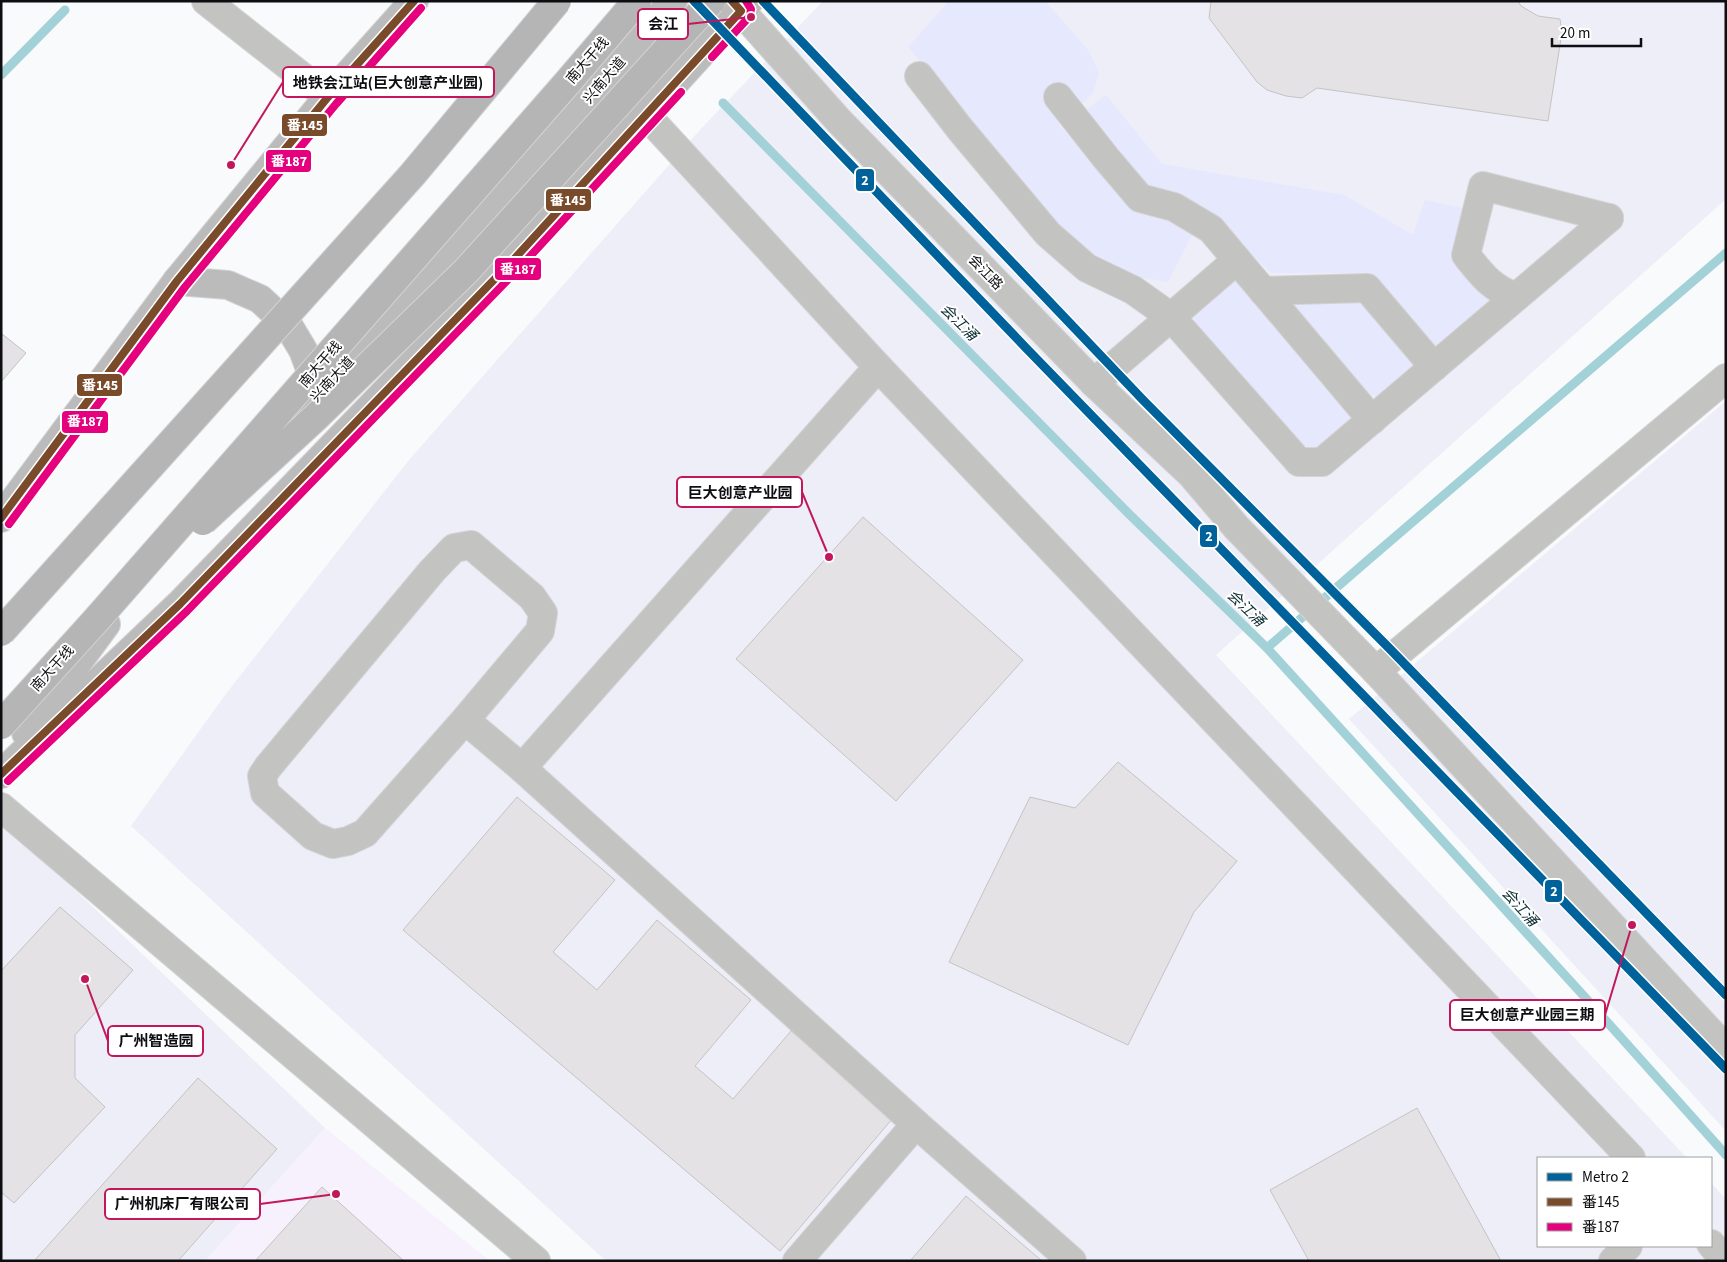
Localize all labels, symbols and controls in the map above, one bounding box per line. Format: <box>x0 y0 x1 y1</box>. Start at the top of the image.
callout: 会江 <box>638 9 688 39</box>
text: 会江 <box>648 14 678 35</box>
scale bar <box>1552 15 1641 47</box>
text: 20 m <box>1560 23 1590 44</box>
street label: 南大干线 <box>562 33 614 88</box>
street label: 兴南大道 <box>579 53 631 108</box>
callout: 地铁会江站(巨大创意产业园) <box>283 67 494 97</box>
text: 地铁会江站(巨大创意产业园) <box>293 73 483 94</box>
line badge: 番145 <box>281 113 328 137</box>
text: 番145 <box>287 116 323 136</box>
line badge: 番187 <box>265 149 312 173</box>
text: 番187 <box>271 152 307 172</box>
line badge: 2 <box>855 168 875 192</box>
text: 2 <box>861 171 869 191</box>
line badge: 番145 <box>545 188 592 212</box>
text: 番145 <box>550 191 586 211</box>
street label: 会江路 <box>963 251 1007 295</box>
line badge: 番187 <box>494 257 542 281</box>
text: 番187 <box>500 260 536 280</box>
water label: 会江涌 <box>935 299 983 347</box>
street label: 南大干线 <box>295 337 347 392</box>
street label: 兴南大道 <box>306 352 359 407</box>
line badge: 番145 <box>76 373 123 397</box>
text: 番145 <box>82 376 118 396</box>
line badge: 番187 <box>61 410 109 434</box>
text: 番187 <box>67 412 103 432</box>
callout: 巨大创意产业园 <box>677 477 802 507</box>
text: 巨大创意产业园 <box>687 483 793 504</box>
line badge: 2 <box>1199 524 1218 548</box>
text: 2 <box>1205 527 1213 547</box>
water label: 会江涌 <box>1222 585 1271 633</box>
street label: 南大干线 <box>27 641 79 696</box>
line badge: 2 <box>1544 879 1563 903</box>
text: 2 <box>1550 882 1558 902</box>
water label: 会江涌 <box>1497 884 1544 933</box>
callout: 巨大创意产业园三期 <box>1450 1000 1605 1030</box>
text: 巨大创意产业园三期 <box>1459 1005 1595 1026</box>
callout: 广州智造园 <box>108 1026 203 1056</box>
text: 广州智造园 <box>118 1031 194 1052</box>
legend <box>1537 1157 1712 1247</box>
text: Metro 2 <box>1582 1167 1629 1188</box>
callout: 广州机床厂有限公司 <box>105 1189 260 1219</box>
text: 番145 <box>1582 1192 1619 1213</box>
text: 广州机床厂有限公司 <box>114 1194 250 1215</box>
text: 番187 <box>1582 1217 1619 1238</box>

